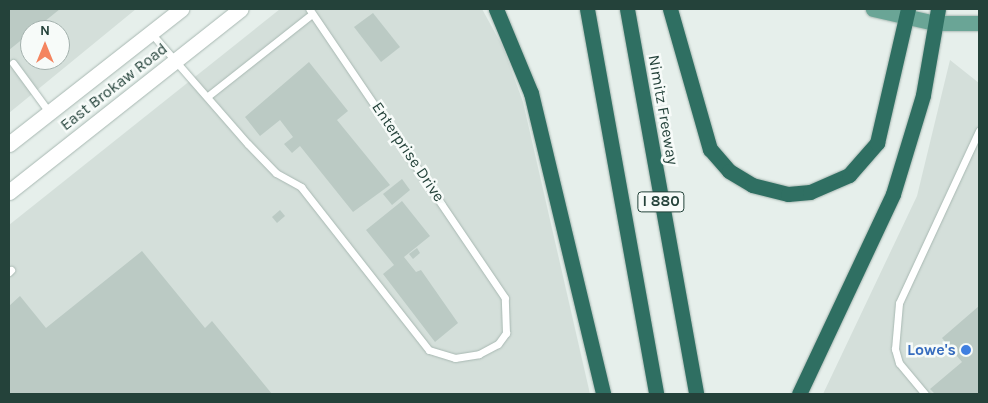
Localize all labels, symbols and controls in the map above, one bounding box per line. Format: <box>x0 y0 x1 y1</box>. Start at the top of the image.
north arrow <box>20 20 70 70</box>
text: N <box>40 22 50 39</box>
street label: East Brokaw Road <box>57 39 171 135</box>
street label: Nimitz Freeway <box>644 54 682 166</box>
street label: Enterprise Drive <box>368 98 448 206</box>
road number: I 880 <box>637 190 685 214</box>
place label: Lowe's <box>907 340 956 360</box>
marker: Lowe's <box>960 344 972 356</box>

